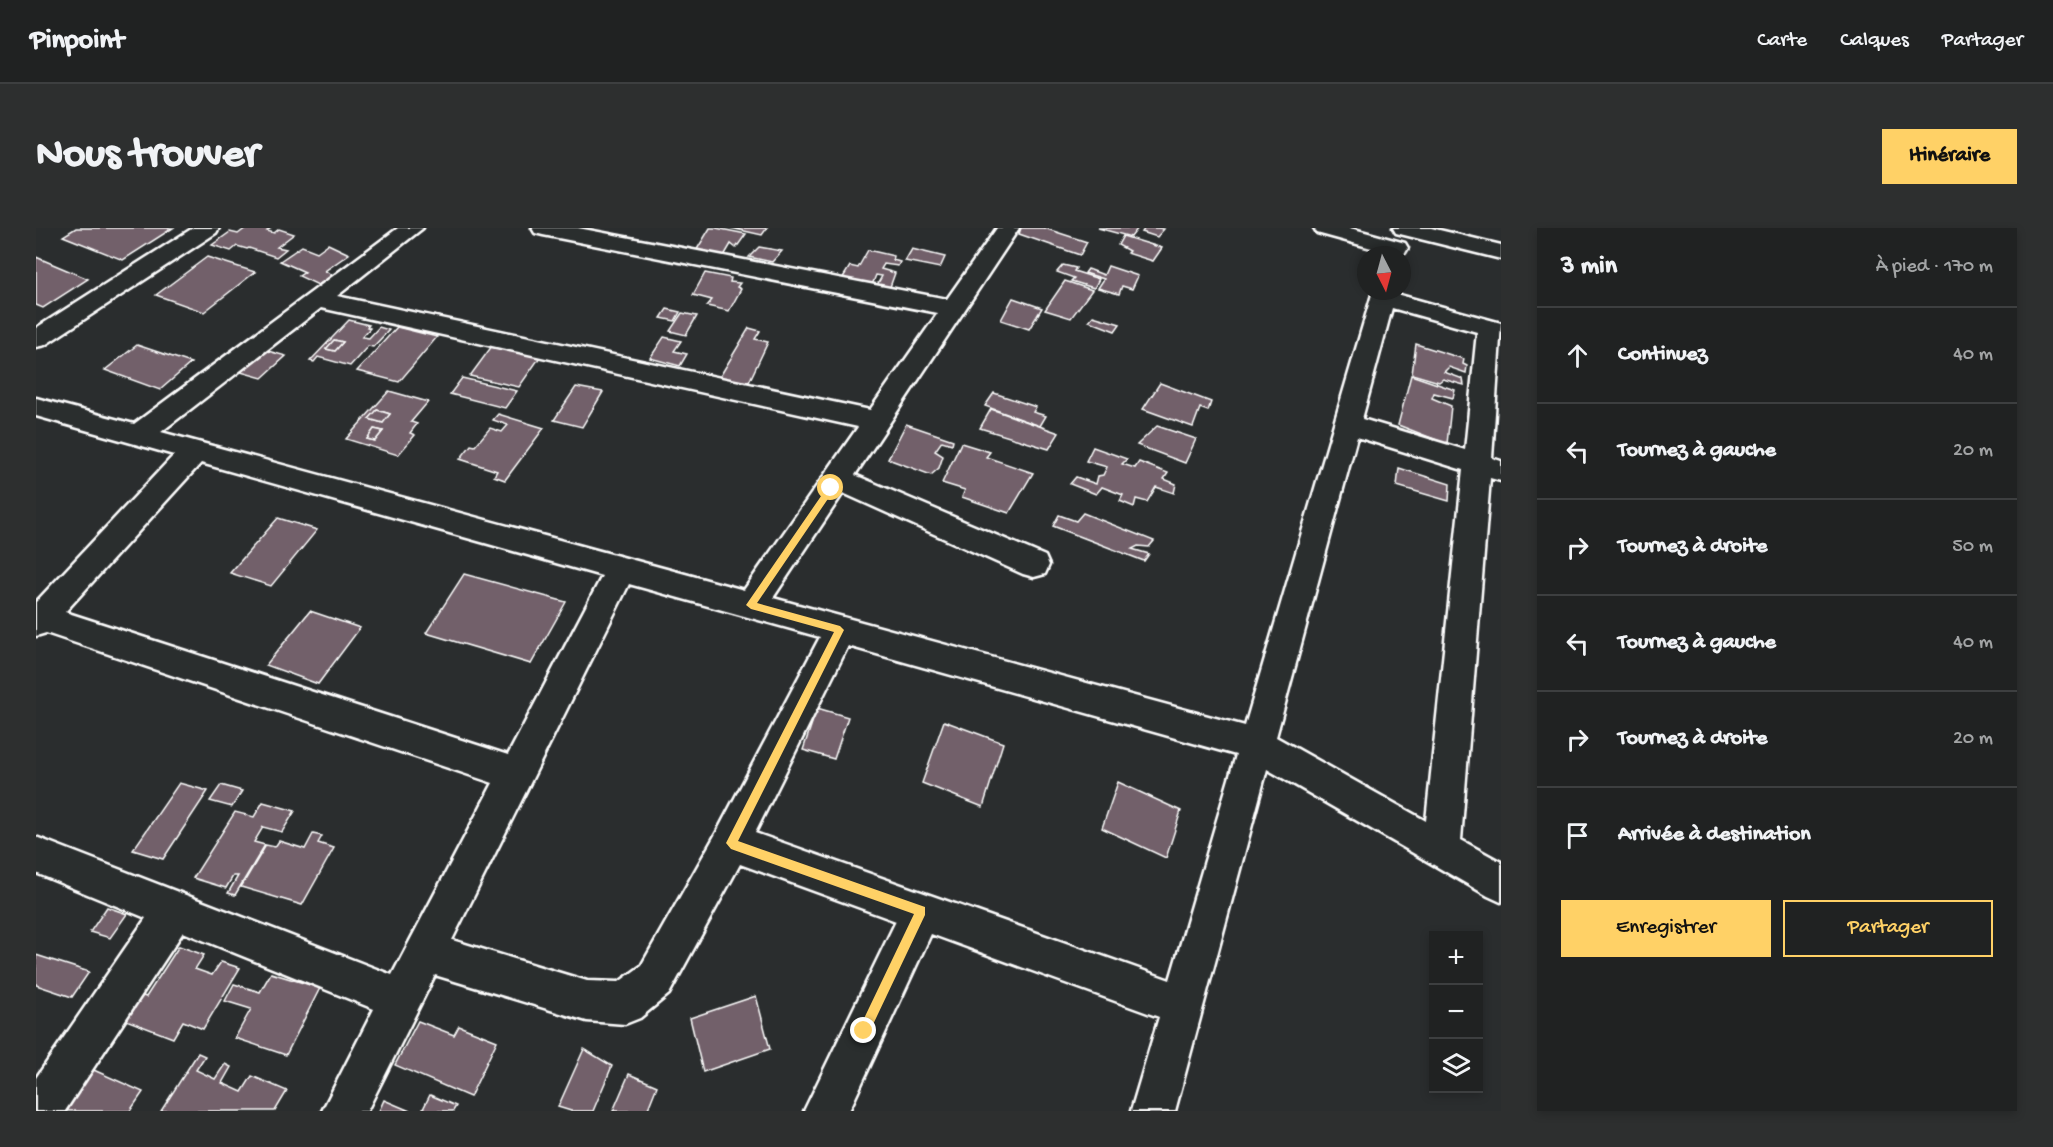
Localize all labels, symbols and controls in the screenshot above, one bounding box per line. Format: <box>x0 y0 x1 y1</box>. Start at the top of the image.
text: Pinpoint <box>30 25 124 58</box>
text: Carte <box>1757 29 1807 54</box>
text: Calques <box>1840 29 1909 54</box>
text: Partager <box>1942 29 2023 54</box>
button: Itinéraire <box>1882 129 2017 184</box>
text: Nous trouver <box>36 132 259 181</box>
north arrow <box>1357 246 1411 300</box>
text: 3 min <box>1561 252 1617 283</box>
text: À pied · 170 m <box>1876 256 1993 279</box>
icon: ahead <box>1561 339 1594 372</box>
text: Continuez <box>1618 342 1707 368</box>
text: 40 m <box>1953 344 1993 367</box>
icon: left <box>1561 435 1594 468</box>
text: Tournez à gauche <box>1618 438 1776 464</box>
text: 20 m <box>1953 440 1993 463</box>
route start <box>817 474 843 500</box>
icon: right <box>1561 531 1594 564</box>
text: Tournez à droite <box>1618 534 1767 560</box>
text: 50 m <box>1952 536 1993 559</box>
icon: left <box>1561 627 1594 660</box>
text: Tournez à gauche <box>1618 630 1776 656</box>
text: 40 m <box>1953 632 1993 655</box>
icon: right <box>1561 723 1594 756</box>
text: Tournez à droite <box>1618 726 1767 752</box>
text: 20 m <box>1953 728 1993 751</box>
icon: arrive <box>1561 819 1594 852</box>
text: Arrivée à destination <box>1618 822 1811 848</box>
button: Enregistrer <box>1561 900 1771 957</box>
button: Partager <box>1783 900 1993 957</box>
map controls <box>1429 931 1483 1093</box>
button: + <box>1429 931 1483 985</box>
button: − <box>1429 985 1483 1039</box>
route end <box>850 1017 876 1043</box>
button: layers <box>1429 1039 1483 1093</box>

